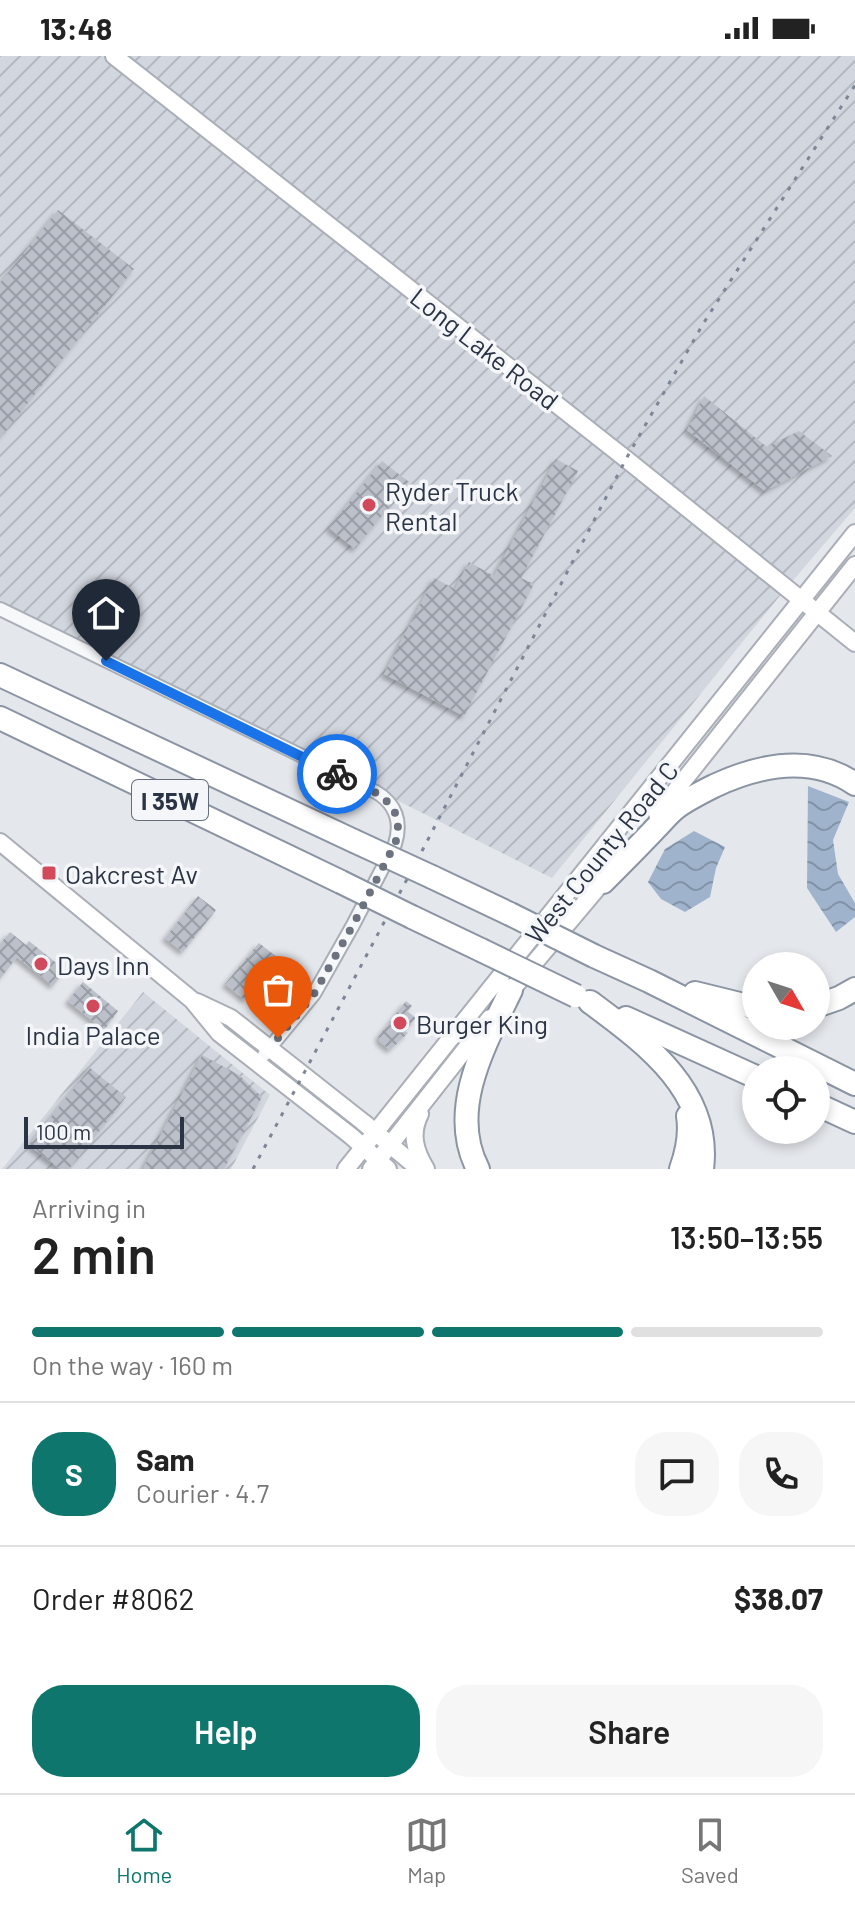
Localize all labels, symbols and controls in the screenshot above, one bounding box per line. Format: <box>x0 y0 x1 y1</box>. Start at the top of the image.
text: 13:48 <box>40 10 112 46</box>
street label: Long Lake Road <box>405 281 565 415</box>
place label: Ryder Truck Rental <box>385 475 519 536</box>
marker: Ryder Truck Rental <box>360 496 378 514</box>
pin <box>72 579 140 661</box>
icon: home <box>84 591 128 635</box>
courier <box>297 734 377 814</box>
icon: bike <box>315 752 359 796</box>
street label: West County Road C <box>518 755 684 949</box>
road number: I 35W <box>132 780 208 820</box>
place label: Oakcrest Av <box>65 858 198 889</box>
marker: Oakcrest Av <box>40 864 58 882</box>
place label: Days Inn <box>57 949 150 980</box>
north arrow <box>742 952 830 1040</box>
map controls <box>742 952 830 1144</box>
marker: Days Inn <box>32 955 50 973</box>
pin <box>244 956 312 1038</box>
icon: bag <box>256 968 300 1012</box>
marker: India Palace <box>84 997 102 1015</box>
place label: Burger King <box>416 1008 548 1039</box>
marker: Burger King <box>391 1014 409 1032</box>
place label: India Palace <box>25 1019 161 1050</box>
button: locate <box>742 1056 830 1144</box>
scale bar <box>24 1113 184 1149</box>
text: 100 m <box>36 1118 91 1144</box>
text: Arriving in <box>32 1192 146 1223</box>
text: 13:50–13:55 <box>670 1219 823 1255</box>
text: 2 min <box>32 1222 156 1284</box>
text: On the way · 160 m <box>32 1349 233 1380</box>
button: chat <box>635 1432 719 1516</box>
button: phone <box>739 1432 823 1516</box>
text: Sam <box>136 1441 195 1477</box>
text: S <box>65 1456 83 1492</box>
text: Courier · 4.7 <box>136 1477 269 1508</box>
text: Order #8062 <box>32 1580 195 1616</box>
text: $38.07 <box>734 1580 823 1616</box>
button: Help <box>32 1685 420 1777</box>
button: Share <box>436 1685 823 1777</box>
tab: Home <box>116 1813 172 1887</box>
tab: Map <box>405 1813 449 1887</box>
tab: Saved <box>681 1813 739 1887</box>

